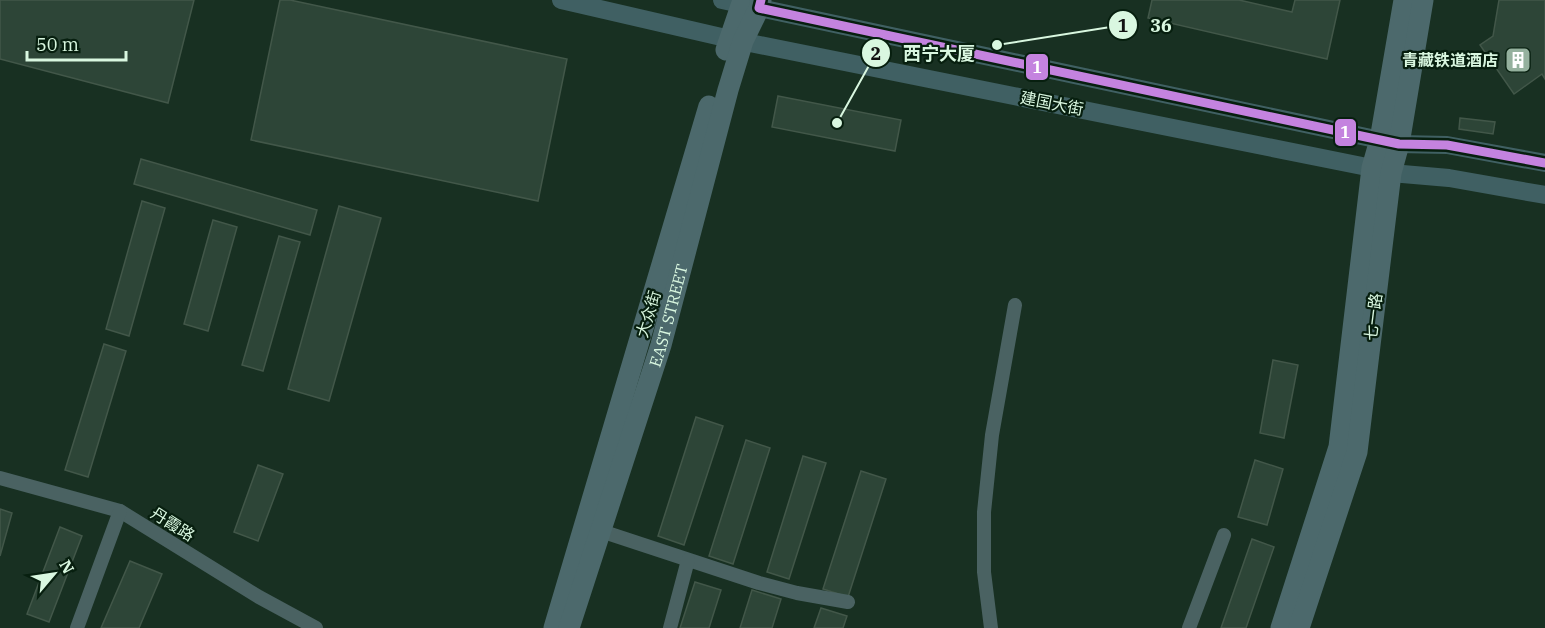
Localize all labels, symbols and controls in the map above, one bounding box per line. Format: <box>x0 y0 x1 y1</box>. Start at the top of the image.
callout: 36 <box>1108 7 1184 43</box>
text: 1 <box>1118 14 1129 37</box>
text: 36 <box>1150 14 1172 37</box>
scale bar <box>27 24 126 62</box>
text: 50 m <box>36 33 79 56</box>
callout: 西宁大厦 <box>861 35 987 71</box>
text: 2 <box>871 42 881 65</box>
text: 西宁大厦 <box>903 42 975 65</box>
building icon: 青藏铁道酒店 <box>1503 45 1533 75</box>
place label: 青藏铁道酒店 <box>1402 50 1498 70</box>
line badge: 1 <box>1025 53 1049 81</box>
text: 1 <box>1032 57 1042 77</box>
street label: 建国大街 <box>1019 87 1085 119</box>
line badge: 1 <box>1334 118 1357 147</box>
text: 1 <box>1340 122 1350 142</box>
street label: EAST STREET <box>645 262 692 370</box>
street label: 大众街 <box>631 288 665 340</box>
street label: 七一路 <box>1360 292 1386 342</box>
street label: 丹霞路 <box>147 503 199 545</box>
north arrow <box>24 544 84 604</box>
text: N <box>55 556 79 577</box>

